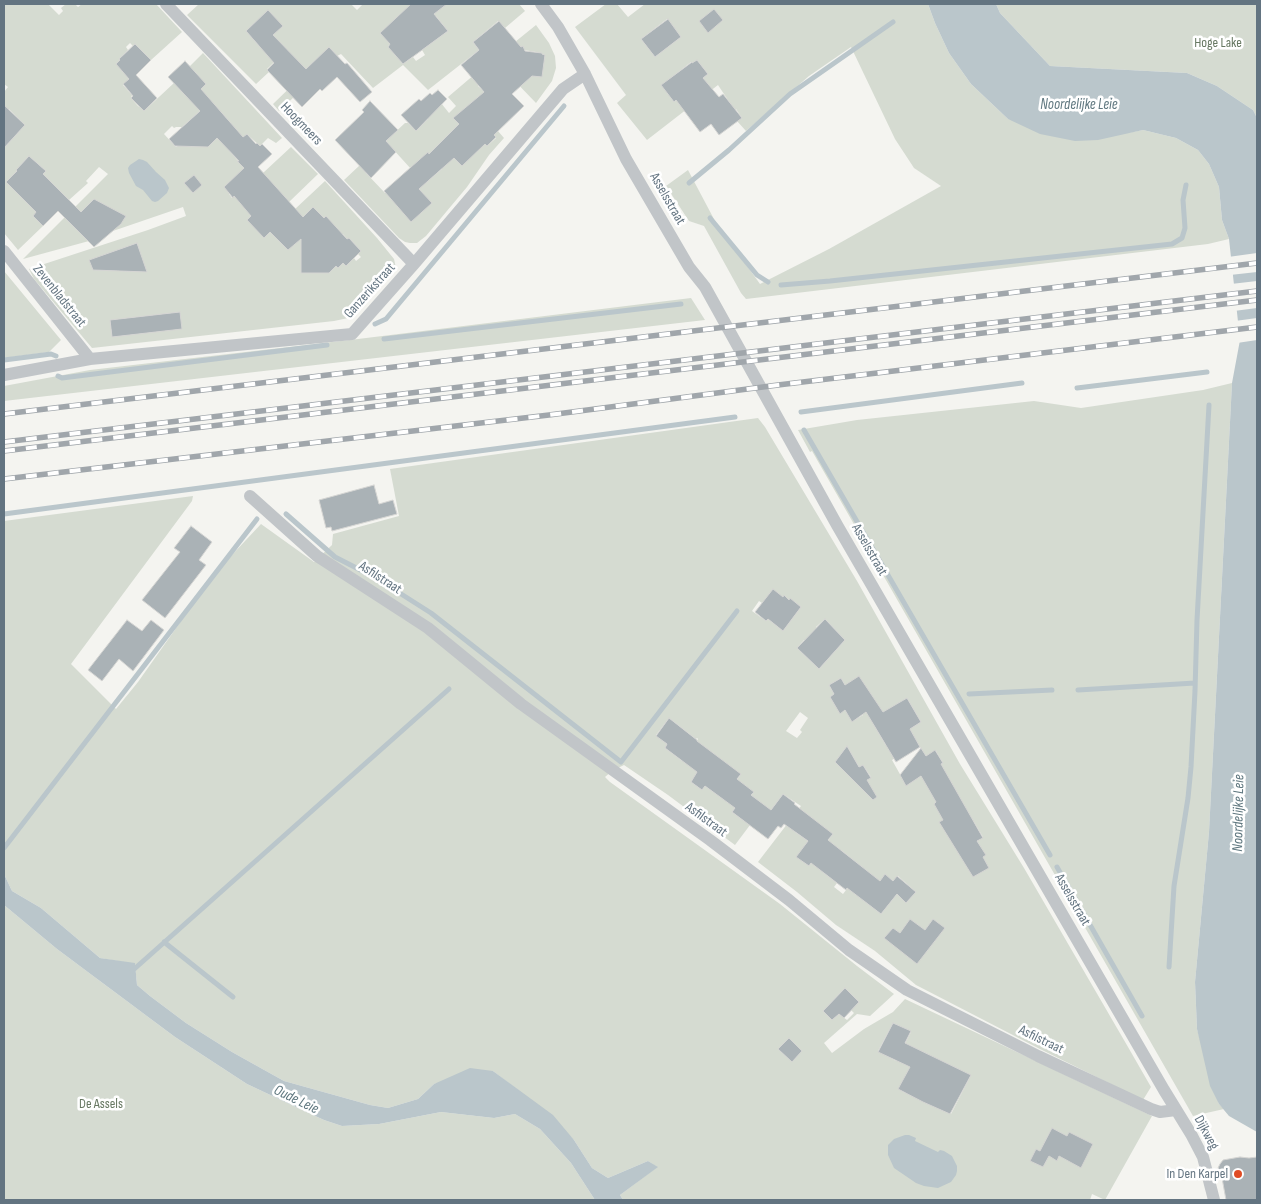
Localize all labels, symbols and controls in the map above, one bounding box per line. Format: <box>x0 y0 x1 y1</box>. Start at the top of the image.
park label: Hoge Lake <box>1194 35 1242 51</box>
water label: Noordelijke Leie <box>1040 96 1118 114</box>
street label: Hoogmeers <box>276 99 326 149</box>
street label: Asselsstraat <box>645 170 689 228</box>
street label: Ganzerikstraat <box>341 260 399 322</box>
street label: Zevenbladstraat <box>29 261 89 331</box>
street label: Asselsstraat <box>847 521 891 579</box>
street label: Asfilstraat <box>355 558 405 598</box>
water label: Noordelijke Leie <box>1229 774 1249 852</box>
street label: Asfilstraat <box>682 799 730 841</box>
street label: Asselsstraat <box>1050 871 1094 929</box>
street label: Asfilstraat <box>1016 1022 1066 1058</box>
water label: Oude Leie <box>271 1082 321 1118</box>
park label: De Assels <box>79 1096 123 1112</box>
street label: Dijkweg <box>1190 1113 1222 1153</box>
place label: In Den Karpel <box>1167 1166 1228 1182</box>
marker: In Den Karpel <box>1232 1168 1244 1180</box>

